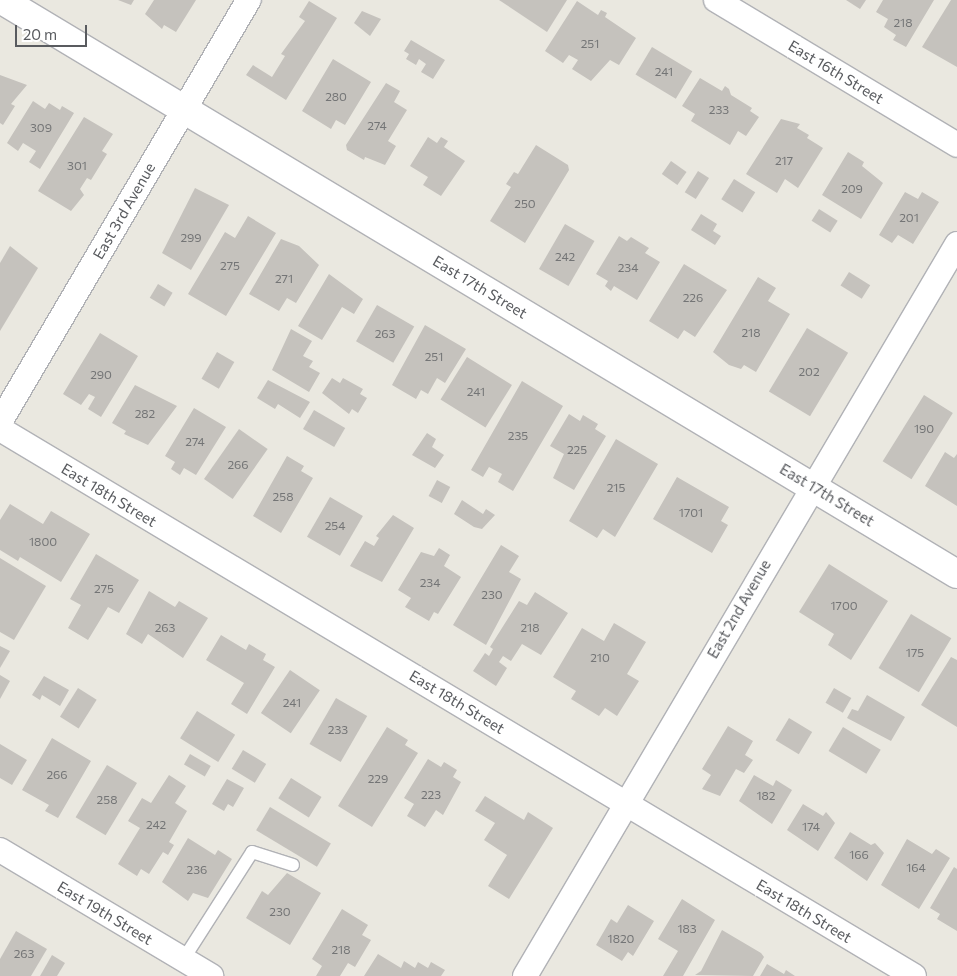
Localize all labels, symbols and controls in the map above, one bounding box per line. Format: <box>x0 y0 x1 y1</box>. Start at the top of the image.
scale bar <box>18 15 90 47</box>
house number: 218 <box>893 16 913 30</box>
text: 20 m <box>23 25 57 43</box>
street label: East 16th Street <box>785 36 887 108</box>
house number: 251 <box>581 37 599 51</box>
house number: 241 <box>655 65 673 79</box>
house number: 280 <box>325 90 347 104</box>
house number: 233 <box>709 103 729 117</box>
house number: 274 <box>367 119 387 133</box>
house number: 309 <box>30 121 52 135</box>
house number: 217 <box>775 154 793 168</box>
house number: 301 <box>67 159 87 173</box>
street label: East 3rd Avenue <box>89 160 159 262</box>
house number: 209 <box>841 182 863 196</box>
house number: 250 <box>514 197 536 211</box>
house number: 201 <box>899 211 919 225</box>
house number: 299 <box>180 231 202 245</box>
house number: 242 <box>555 250 575 264</box>
street label: East 17th Street <box>430 252 530 322</box>
house number: 275 <box>220 259 240 273</box>
house number: 234 <box>618 261 638 275</box>
house number: 271 <box>275 272 293 286</box>
house number: 226 <box>683 291 703 305</box>
house number: 218 <box>741 326 761 340</box>
house number: 263 <box>375 327 395 341</box>
house number: 251 <box>425 350 443 364</box>
house number: 202 <box>798 365 820 379</box>
house number: 290 <box>90 368 112 382</box>
house number: 241 <box>467 385 485 399</box>
house number: 282 <box>135 407 155 421</box>
house number: 190 <box>914 422 934 436</box>
house number: 235 <box>508 429 528 443</box>
house number: 274 <box>185 435 205 449</box>
house number: 225 <box>567 443 587 457</box>
house number: 266 <box>227 458 249 472</box>
street label: East 18th Street <box>58 459 160 531</box>
street label: East 17th Street <box>777 460 877 530</box>
house number: 215 <box>607 481 625 495</box>
house number: 258 <box>273 490 293 504</box>
house number: 1701 <box>679 506 703 520</box>
house number: 254 <box>325 519 345 533</box>
house number: 1800 <box>29 535 57 549</box>
street label: East 2nd Avenue <box>703 556 775 662</box>
house number: 234 <box>420 576 440 590</box>
house number: 275 <box>94 582 114 596</box>
house number: 230 <box>481 588 503 602</box>
house number: 1700 <box>830 599 858 613</box>
house number: 263 <box>155 621 175 635</box>
house number: 218 <box>520 621 540 635</box>
house number: 175 <box>906 646 924 660</box>
house number: 210 <box>590 651 610 665</box>
street label: East 18th Street <box>406 666 508 738</box>
house number: 241 <box>283 696 301 710</box>
house number: 233 <box>328 723 348 737</box>
house number: 266 <box>46 768 68 782</box>
house number: 229 <box>368 772 388 786</box>
house number: 223 <box>421 788 441 802</box>
house number: 182 <box>756 789 776 803</box>
house number: 258 <box>97 793 117 807</box>
house number: 242 <box>146 818 166 832</box>
house number: 174 <box>802 820 820 834</box>
house number: 166 <box>849 848 869 862</box>
house number: 164 <box>906 861 926 875</box>
house number: 236 <box>187 863 207 877</box>
street label: East 18th Street <box>753 875 855 947</box>
street label: East 19th Street <box>54 877 156 949</box>
house number: 230 <box>269 905 291 919</box>
house number: 183 <box>677 922 697 936</box>
house number: 1820 <box>608 932 634 946</box>
house number: 218 <box>331 943 351 957</box>
house number: 263 <box>14 947 34 961</box>

